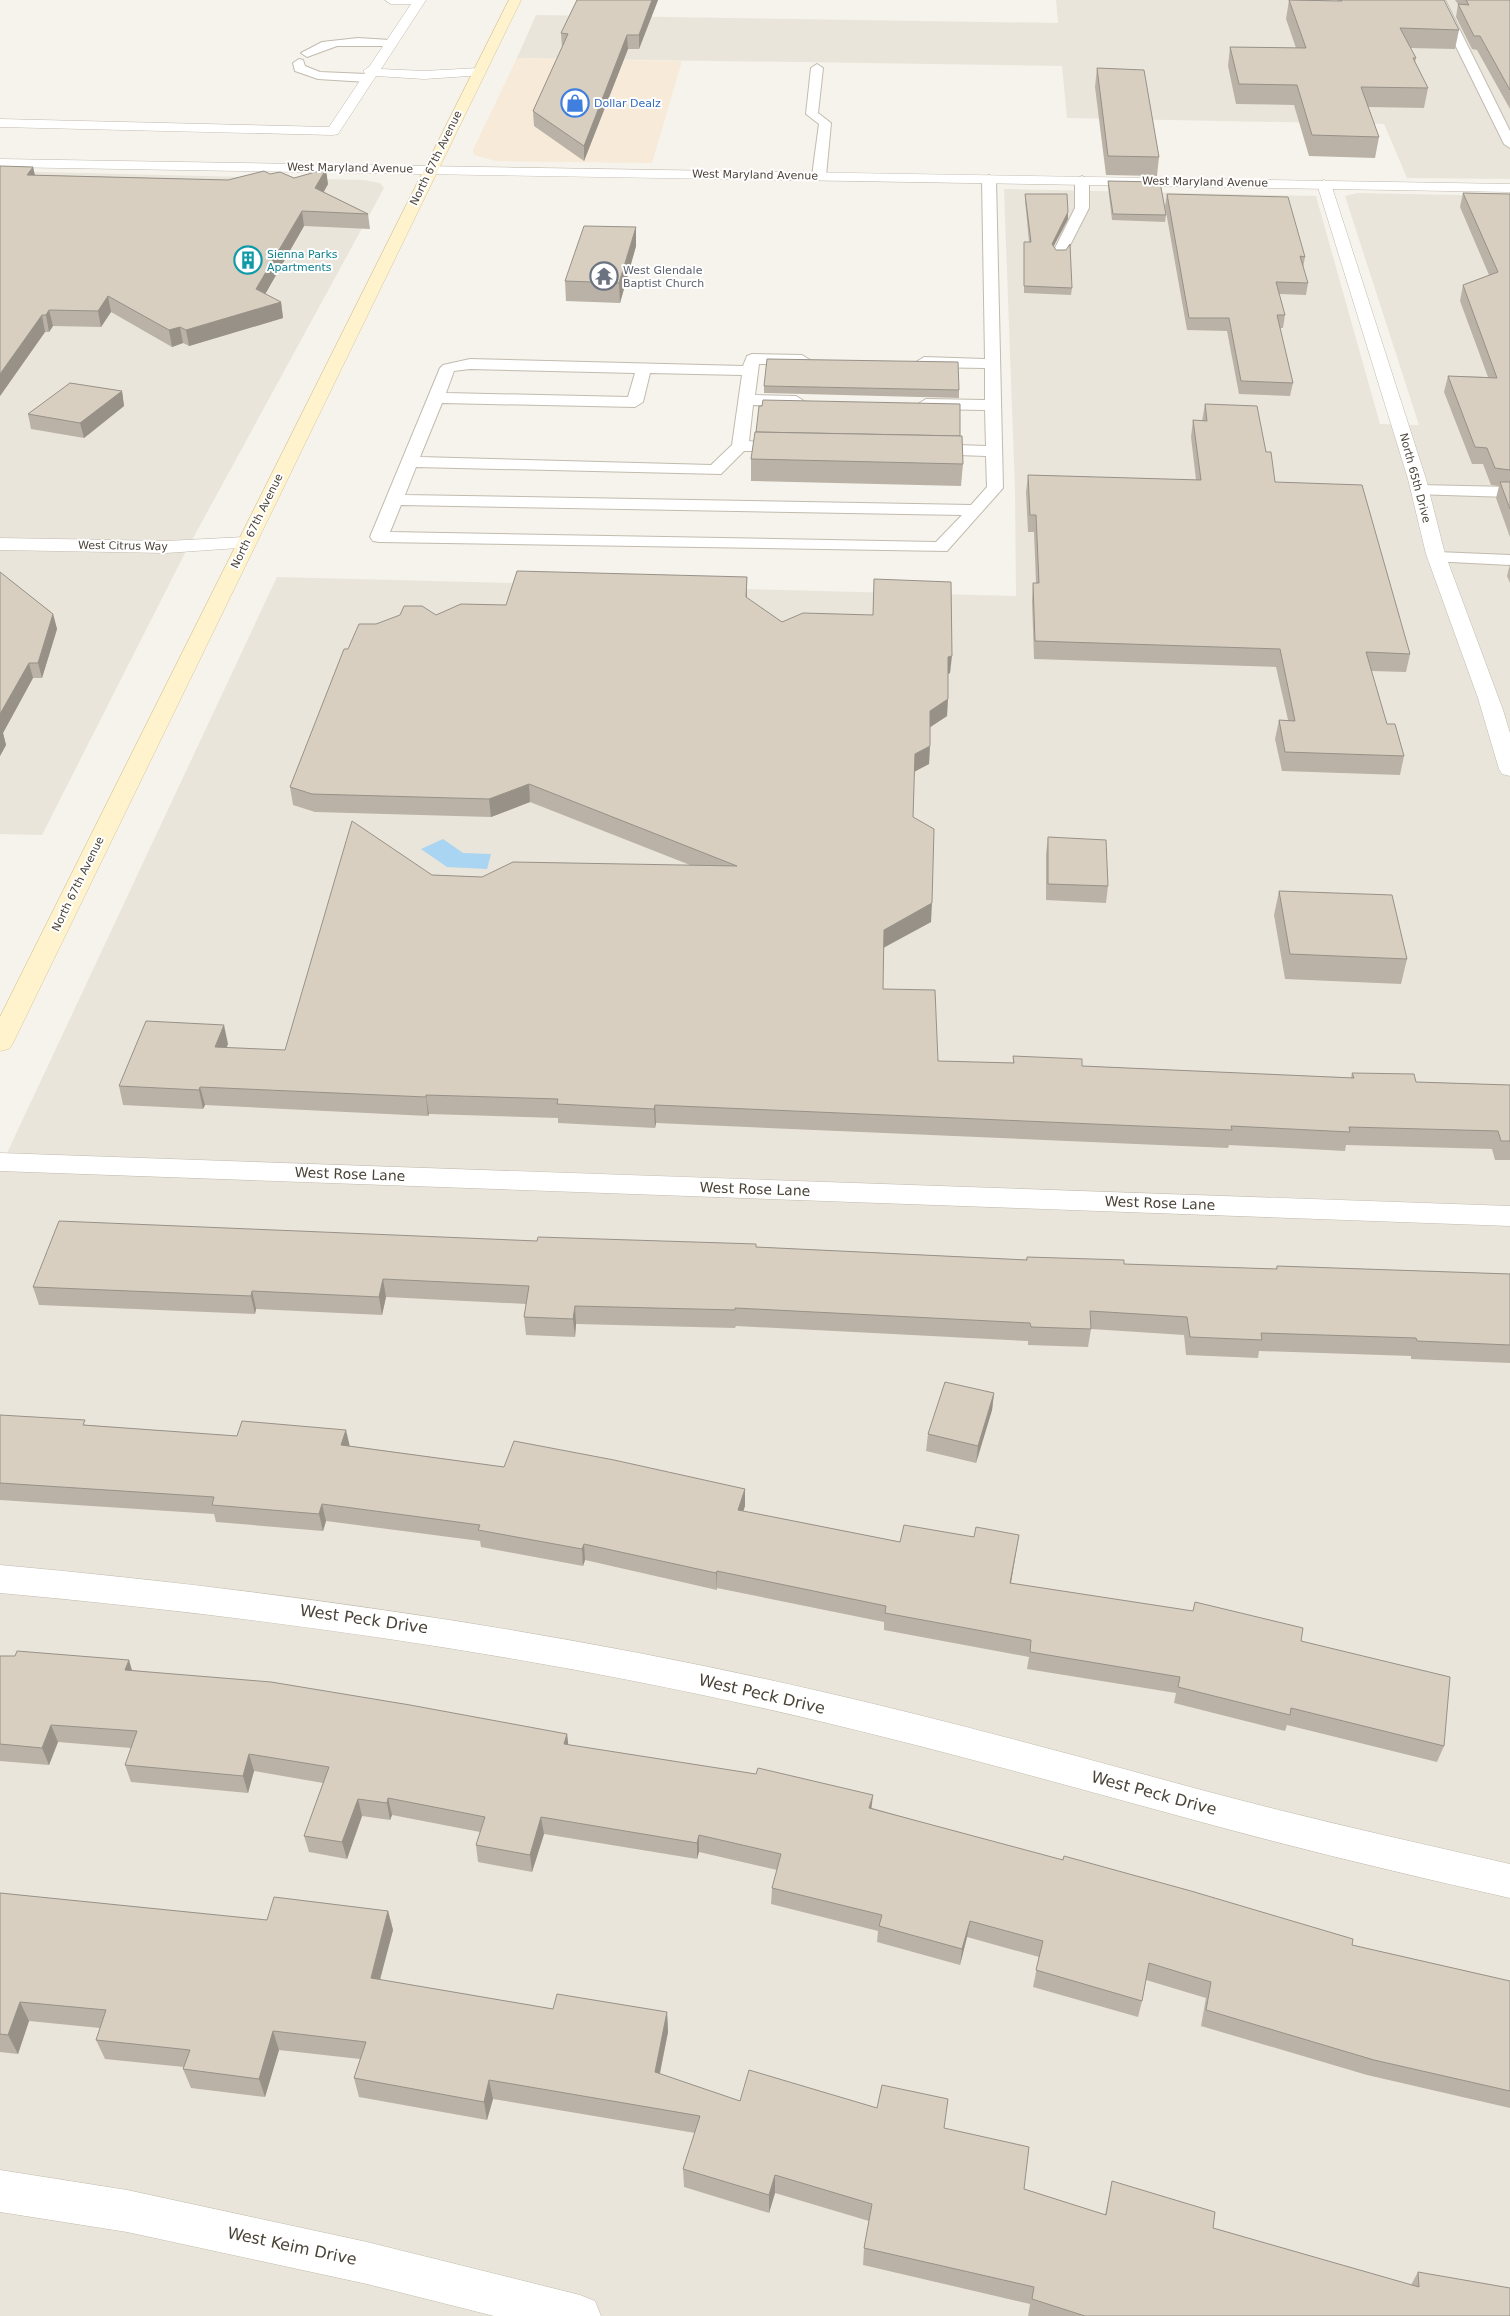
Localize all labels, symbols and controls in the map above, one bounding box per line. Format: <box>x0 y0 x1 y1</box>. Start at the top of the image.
shop icon: Dollar Dealz <box>560 88 590 118</box>
place label: Dollar Dealz <box>594 97 661 110</box>
street label: North 67th Avenue <box>407 108 465 208</box>
street label: West Maryland Avenue <box>287 160 413 176</box>
street label: West Maryland Avenue <box>692 167 818 183</box>
street label: West Maryland Avenue <box>1142 174 1268 190</box>
building icon: Sienna Parks Apartments <box>233 245 263 275</box>
place label: Sienna Parks Apartments <box>267 248 338 274</box>
temple icon: West Glendale Baptist Church <box>589 261 619 291</box>
place label: West Glendale Baptist Church <box>623 264 704 290</box>
street label: North 65th Drive <box>1397 432 1433 525</box>
street label: North 67th Avenue <box>228 471 286 571</box>
street label: West Citrus Way <box>78 539 168 553</box>
street label: North 67th Avenue <box>49 834 107 934</box>
street label: West Rose Lane <box>294 1164 406 1184</box>
street label: West Rose Lane <box>699 1179 811 1199</box>
street label: West Rose Lane <box>1104 1193 1216 1213</box>
street label: West Peck Drive <box>299 1601 429 1637</box>
street label: West Peck Drive <box>697 1670 827 1718</box>
street label: West Peck Drive <box>1089 1767 1219 1819</box>
street label: West Keim Drive <box>226 2223 358 2269</box>

